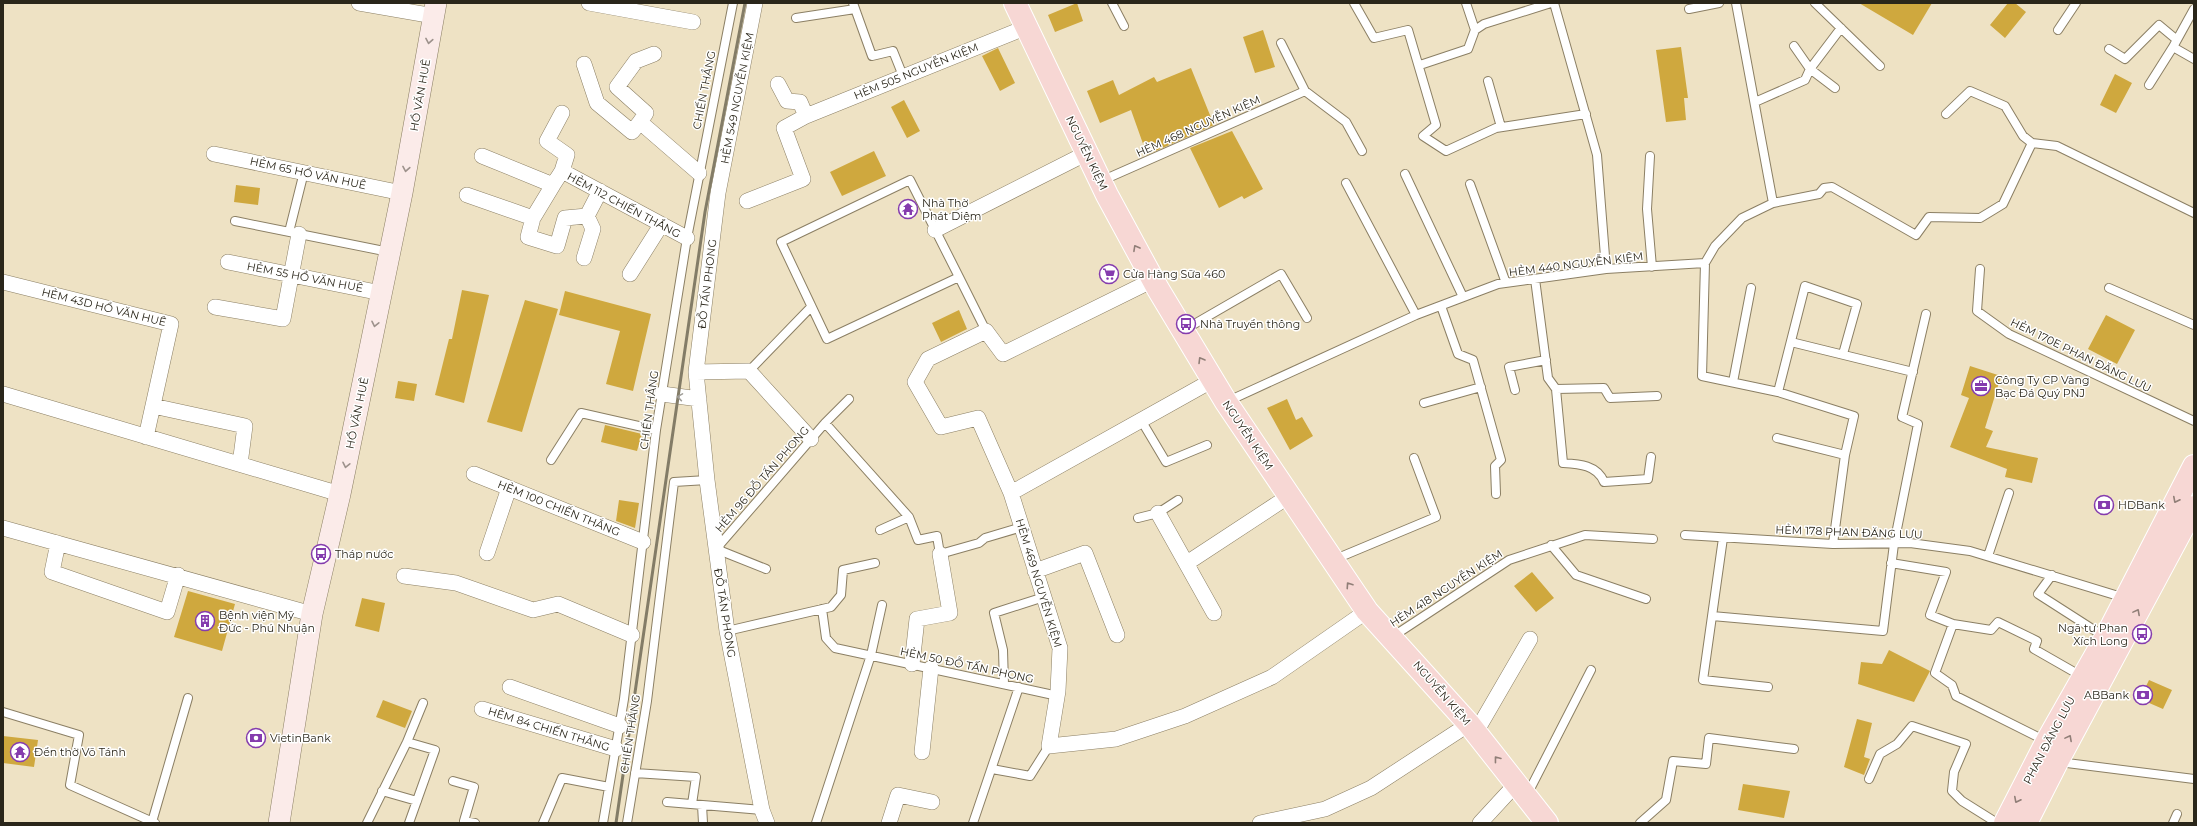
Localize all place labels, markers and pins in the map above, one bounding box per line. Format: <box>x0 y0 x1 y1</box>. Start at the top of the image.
place label: Nhà Thờ Phát Diệm <box>922 196 982 223</box>
temple icon: Nhà Thờ Phát Diệm <box>897 198 919 220</box>
supermarket icon: Cửa Hàng Sữa 460 <box>1098 263 1120 285</box>
place label: Cửa Hàng Sữa 460 <box>1123 267 1225 281</box>
bus stop icon: Nhà Truyền thông <box>1175 313 1197 335</box>
place label: Nhà Truyền thông <box>1200 317 1300 331</box>
place label: Công Ty CP Vàng Bạc Đá Quý PNJ <box>1995 373 2090 400</box>
office icon: Công Ty CP Vàng Bạc Đá Quý PNJ <box>1970 375 1992 397</box>
bank icon: HDBank <box>2093 494 2115 516</box>
place label: HDBank <box>2118 498 2165 512</box>
bus stop icon: Tháp nước <box>310 543 332 565</box>
place label: Tháp nước <box>335 547 393 561</box>
place label: Bệnh viện Mỹ Đức - Phú Nhuận <box>219 608 315 635</box>
building icon: Bệnh viện Mỹ Đức - Phú Nhuận <box>194 610 216 632</box>
place label: Ngã tư Phan Xích Long <box>2058 621 2128 648</box>
bus stop icon: Ngã tư Phan Xích Long <box>2131 623 2153 645</box>
bank icon: ABBank <box>2132 684 2154 706</box>
place label: ABBank <box>2084 688 2129 702</box>
bank icon: VietinBank <box>245 727 267 749</box>
place label: VietinBank <box>270 731 331 745</box>
temple icon: Đền thờ Võ Tánh <box>9 741 31 763</box>
place label: Đền thờ Võ Tánh <box>34 745 126 759</box>

